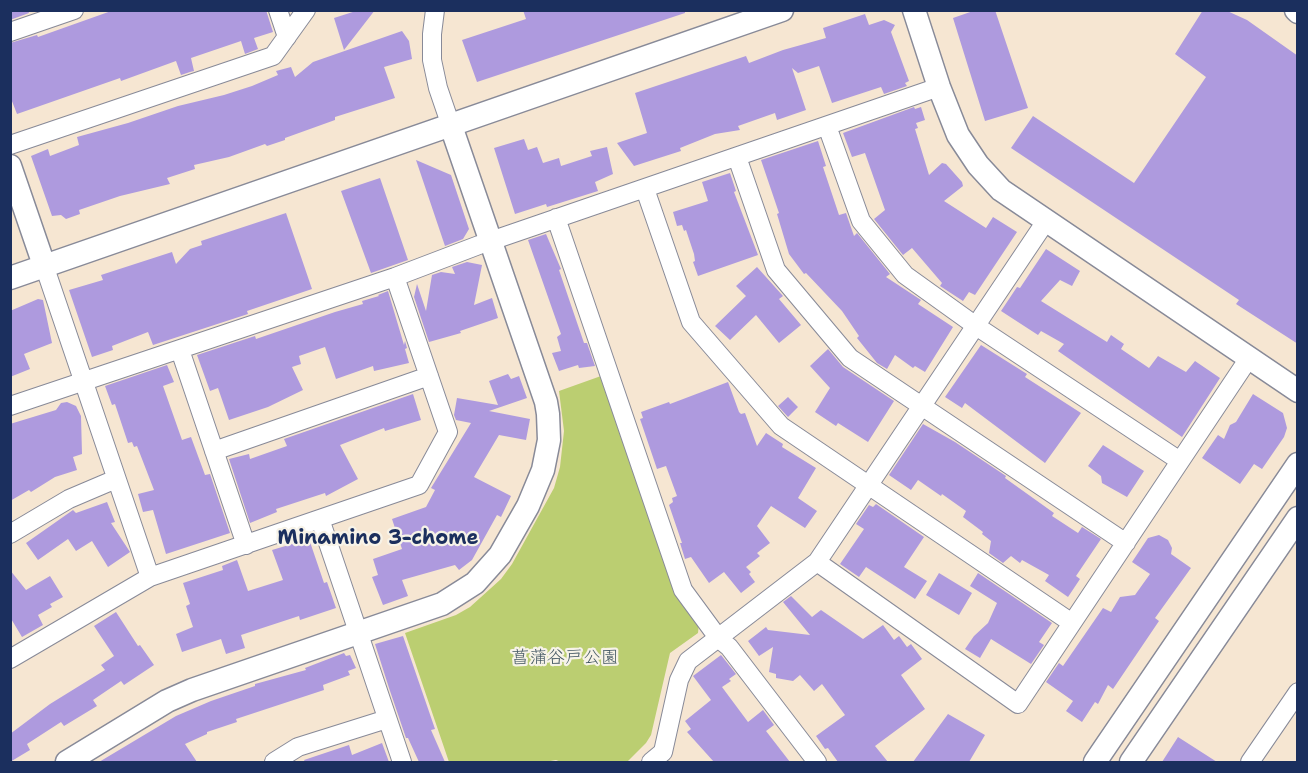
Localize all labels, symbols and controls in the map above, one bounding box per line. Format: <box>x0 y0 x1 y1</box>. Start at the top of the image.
district label: Minamino 3-chome <box>278 527 478 551</box>
park label: 菖蒲谷戸公園 <box>511 647 619 669</box>

